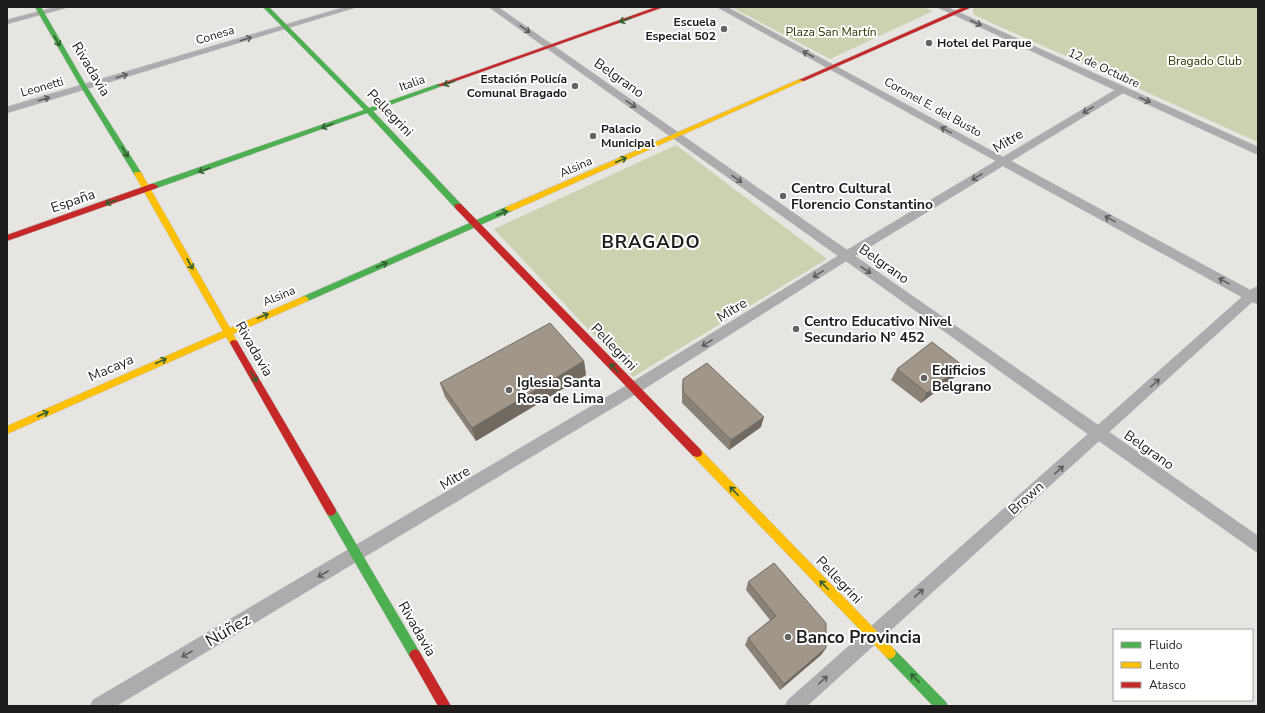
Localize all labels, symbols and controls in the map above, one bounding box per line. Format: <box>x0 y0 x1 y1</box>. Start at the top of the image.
place label: Escuela Especial 502 <box>645 14 716 44</box>
one-way arrow <box>618 17 631 24</box>
one-way arrow <box>970 20 982 27</box>
street label: Conesa <box>194 22 236 48</box>
marker: Escuela Especial 502 <box>719 24 729 34</box>
park label: Plaza San Martín <box>785 24 877 40</box>
one-way arrow <box>519 25 530 33</box>
one-way arrow <box>54 35 62 47</box>
one-way arrow <box>240 35 253 42</box>
place label: Hotel del Parque <box>937 35 1032 51</box>
street label: Rivadavia <box>67 38 115 100</box>
marker: Hotel del Parque <box>924 38 934 48</box>
street label: 12 de Octubre <box>1066 44 1142 92</box>
one-way arrow <box>802 49 814 57</box>
park label: Bragado Club <box>1168 53 1242 69</box>
street label: Belgrano <box>590 54 648 102</box>
street label: Italia <box>397 71 427 95</box>
place label: Estación Policía Comunal Bragado <box>467 71 567 101</box>
one-way arrow <box>115 72 128 79</box>
street label: Leonetti <box>19 73 65 101</box>
street label: Coronel E. del Busto <box>881 73 985 141</box>
one-way arrow <box>444 79 456 87</box>
marker: Estación Policía Comunal Bragado <box>570 81 580 91</box>
street label: Pellegrini <box>363 85 417 141</box>
one-way arrow <box>38 95 51 102</box>
one-way arrow <box>1139 97 1151 104</box>
one-way arrow <box>625 100 636 108</box>
one-way arrow <box>1082 106 1094 114</box>
place label: Palacio Municipal <box>601 121 655 151</box>
one-way arrow <box>321 123 333 131</box>
street label: Mitre <box>989 124 1027 158</box>
one-way arrow <box>941 125 953 133</box>
marker: Palacio Municipal <box>588 131 598 141</box>
one-way arrow <box>121 146 129 158</box>
street label: Alsina <box>557 153 595 181</box>
one-way arrow <box>614 156 626 164</box>
one-way arrow <box>199 166 211 174</box>
one-way arrow <box>971 174 983 182</box>
one-way arrow <box>731 175 742 183</box>
place label: Centro Cultural Florencio Constantino <box>791 179 933 214</box>
street label: España <box>48 185 98 217</box>
marker: Centro Cultural Florencio Constantino <box>778 191 788 201</box>
one-way arrow <box>106 199 118 207</box>
one-way arrow <box>495 209 507 216</box>
one-way arrow <box>1104 214 1116 222</box>
district label: BRAGADO <box>601 230 701 254</box>
street label: Belgrano <box>855 240 913 288</box>
one-way arrow <box>186 258 194 270</box>
one-way arrow <box>376 260 388 268</box>
one-way arrow <box>861 266 872 274</box>
one-way arrow <box>812 270 824 278</box>
one-way arrow <box>1218 277 1230 284</box>
street label: Alsina <box>260 282 298 310</box>
street label: Mitre <box>713 293 751 327</box>
one-way arrow <box>257 312 269 320</box>
place label: Centro Educativo Nivel Secundario Nº 452 <box>804 312 952 347</box>
street label: Rivadavia <box>231 318 277 380</box>
street label: Pellegrini <box>587 319 641 375</box>
marker: Centro Educativo Nivel Secundario Nº 452 <box>791 324 801 334</box>
one-way arrow <box>702 338 713 347</box>
street label: Macaya <box>85 350 137 386</box>
one-way arrow <box>155 357 167 364</box>
place label: Edificios Belgrano <box>932 361 991 396</box>
one-way arrow <box>610 363 619 373</box>
one-way arrow <box>250 371 258 383</box>
place label: Iglesia Santa Rosa de Lima <box>517 373 604 408</box>
marker: Edificios Belgrano <box>919 373 929 383</box>
one-way arrow <box>1150 378 1160 388</box>
marker: Iglesia Santa Rosa de Lima <box>504 385 514 395</box>
one-way arrow <box>36 410 48 417</box>
street label: Belgrano <box>1120 426 1178 474</box>
street label: Mitre <box>436 461 474 495</box>
one-way arrow <box>1053 465 1064 474</box>
street label: Brown <box>1004 477 1048 519</box>
one-way arrow <box>730 487 739 497</box>
street label: Pellegrini <box>812 552 866 608</box>
one-way arrow <box>318 570 329 578</box>
one-way arrow <box>819 580 829 590</box>
one-way arrow <box>914 589 925 598</box>
street label: Rivadavia <box>394 598 440 660</box>
street label: Núñez <box>201 608 255 652</box>
place label: Banco Provincia <box>796 626 921 649</box>
legend <box>1113 629 1253 701</box>
marker: Banco Provincia <box>783 632 793 642</box>
text: Fluido <box>1149 637 1183 653</box>
one-way arrow <box>181 651 193 659</box>
text: Lento <box>1149 657 1180 673</box>
one-way arrow <box>910 673 920 683</box>
one-way arrow <box>817 676 827 685</box>
text: Atasco <box>1149 677 1186 693</box>

